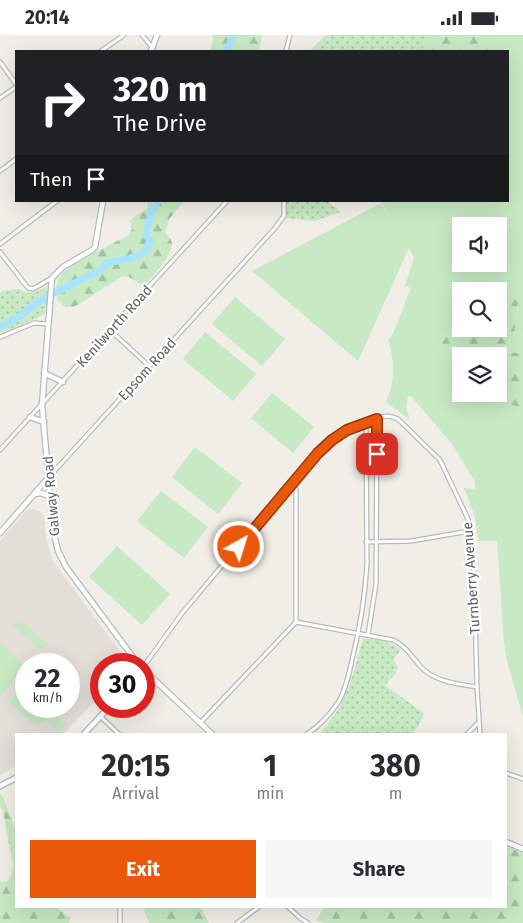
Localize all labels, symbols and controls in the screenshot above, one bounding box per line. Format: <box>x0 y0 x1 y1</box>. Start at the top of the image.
text: 20:14 <box>25 6 69 29</box>
text: 320 m <box>113 68 207 110</box>
icon: right <box>30 70 95 135</box>
text: The Drive <box>113 110 207 137</box>
icon: arrive <box>82 165 110 193</box>
text: Then <box>30 168 72 191</box>
map controls <box>452 217 507 402</box>
button: sound <box>452 217 507 272</box>
street label: Kenilworth Road <box>73 282 156 371</box>
button: search <box>452 282 507 337</box>
street label: Epsom Road <box>115 335 180 404</box>
button: layers <box>452 347 507 402</box>
pin <box>356 433 398 475</box>
icon: arrive <box>363 440 391 468</box>
street label: Galway Road <box>40 455 63 537</box>
position arrow <box>212 520 264 572</box>
street label: Turnberry Avenue <box>459 521 484 635</box>
speed limit sign: 30 <box>90 653 155 718</box>
text: 22 <box>35 664 60 694</box>
text: km/h <box>33 691 62 705</box>
text: 20:15 <box>101 748 170 784</box>
text: 1 <box>263 748 277 784</box>
text: 380 <box>370 748 421 784</box>
text: Arrival <box>112 784 159 803</box>
text: min <box>257 784 284 803</box>
text: m <box>389 784 402 803</box>
button: Exit <box>30 840 256 898</box>
button: Share <box>266 840 492 898</box>

